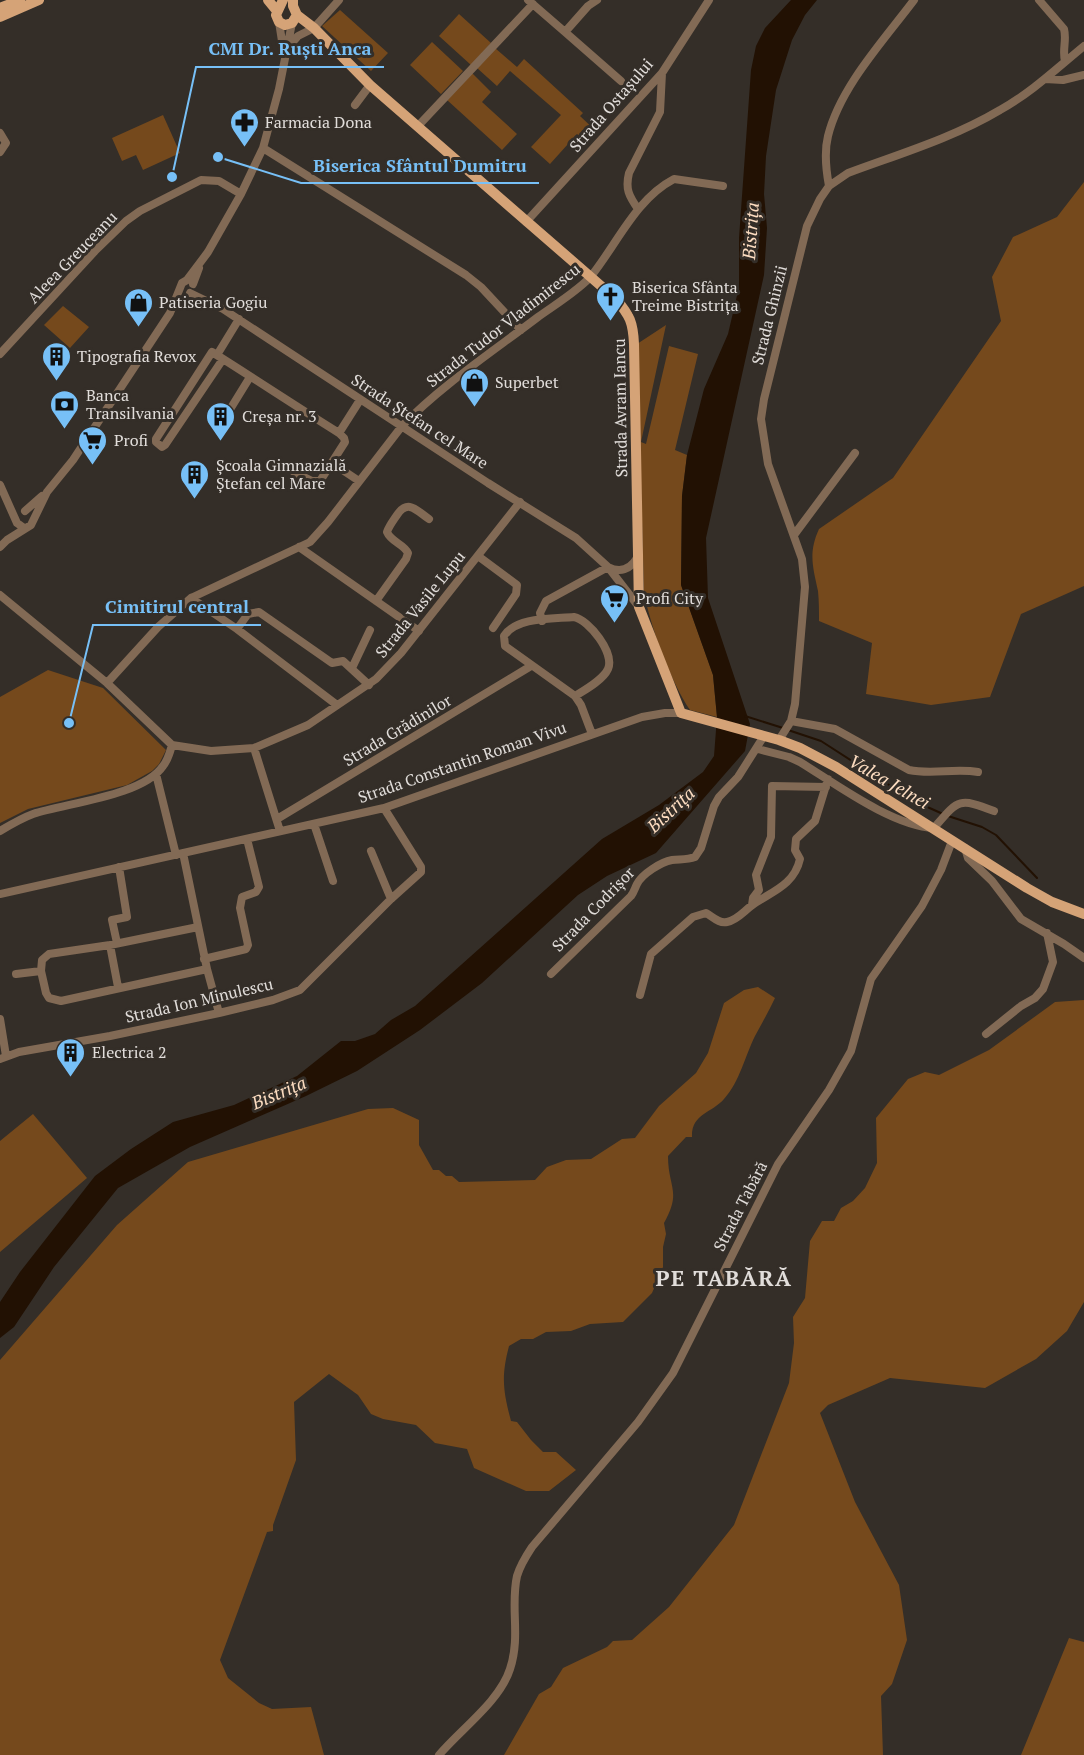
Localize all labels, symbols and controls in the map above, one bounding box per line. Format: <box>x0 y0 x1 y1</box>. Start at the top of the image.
callout: CMI Dr. Ruști Anca <box>196 31 384 67</box>
text: CMI Dr. Ruști Anca <box>209 36 372 60</box>
street label: Strada Ostașului <box>564 53 658 156</box>
pharmacy icon: Farmacia Dona <box>228 106 260 148</box>
place label: Farmacia Dona <box>265 111 372 133</box>
callout: Biserica Sfântul Dumitru <box>301 147 539 183</box>
text: Biserica Sfântul Dumitru <box>313 153 527 177</box>
water label: Bistrița <box>736 202 764 261</box>
street label: Aleea Greuceanu <box>22 206 122 308</box>
street label: Strada Tudor Vladimirescu <box>422 258 584 392</box>
street label: Strada Ghinzii <box>746 263 792 367</box>
place label: Biserica Sfânta Treime Bistrița <box>632 276 739 316</box>
church icon: Biserica Sfânta Treime Bistrița <box>595 280 627 322</box>
shop icon: Patiseria Gogiu <box>122 286 154 328</box>
place label: Patiseria Gogiu <box>159 291 268 313</box>
street label: Strada Avram Iancu <box>608 338 632 478</box>
building icon: Tipografia Revox <box>40 340 72 382</box>
place label: Tipografia Revox <box>77 345 197 367</box>
shop icon: Superbet <box>458 366 490 408</box>
street label: Strada Ștefan cel Mare <box>347 368 493 474</box>
place label: Superbet <box>495 371 559 393</box>
place label: Banca Transilvania <box>86 384 174 424</box>
bank icon: Banca Transilvania <box>49 388 81 430</box>
building icon: Creșa nr. 3 <box>205 400 237 442</box>
place label: Creșa nr. 3 <box>242 405 317 427</box>
supermarket icon: Profi <box>77 424 109 466</box>
place label: Profi <box>114 429 148 451</box>
place label: Școala Gimnazială Ștefan cel Mare <box>216 454 346 494</box>
building icon: Școala Gimnazială Ștefan cel Mare <box>179 458 211 500</box>
street label: Strada Vasile Lupu <box>370 546 470 662</box>
supermarket icon: Profi City <box>599 582 631 624</box>
place label: Profi City <box>636 587 704 609</box>
callout: Cimitirul central <box>93 589 261 625</box>
text: Cimitirul central <box>105 594 249 618</box>
street label: Strada Grădinilor <box>339 689 456 771</box>
street label: Strada Constantin Roman Vivu <box>355 716 569 808</box>
water label: Valea Jelnei <box>844 748 935 814</box>
water label: Bistrița <box>641 781 699 838</box>
street label: Strada Codrișor <box>547 861 640 956</box>
street label: Strada Ion Minulescu <box>123 972 275 1028</box>
building icon: Electrica 2 <box>55 1036 87 1078</box>
place label: Electrica 2 <box>92 1041 166 1063</box>
water label: Bistrița <box>247 1070 310 1115</box>
street label: Strada Tabără <box>708 1157 772 1255</box>
district label: PE TABĂRĂ <box>655 1263 793 1292</box>

